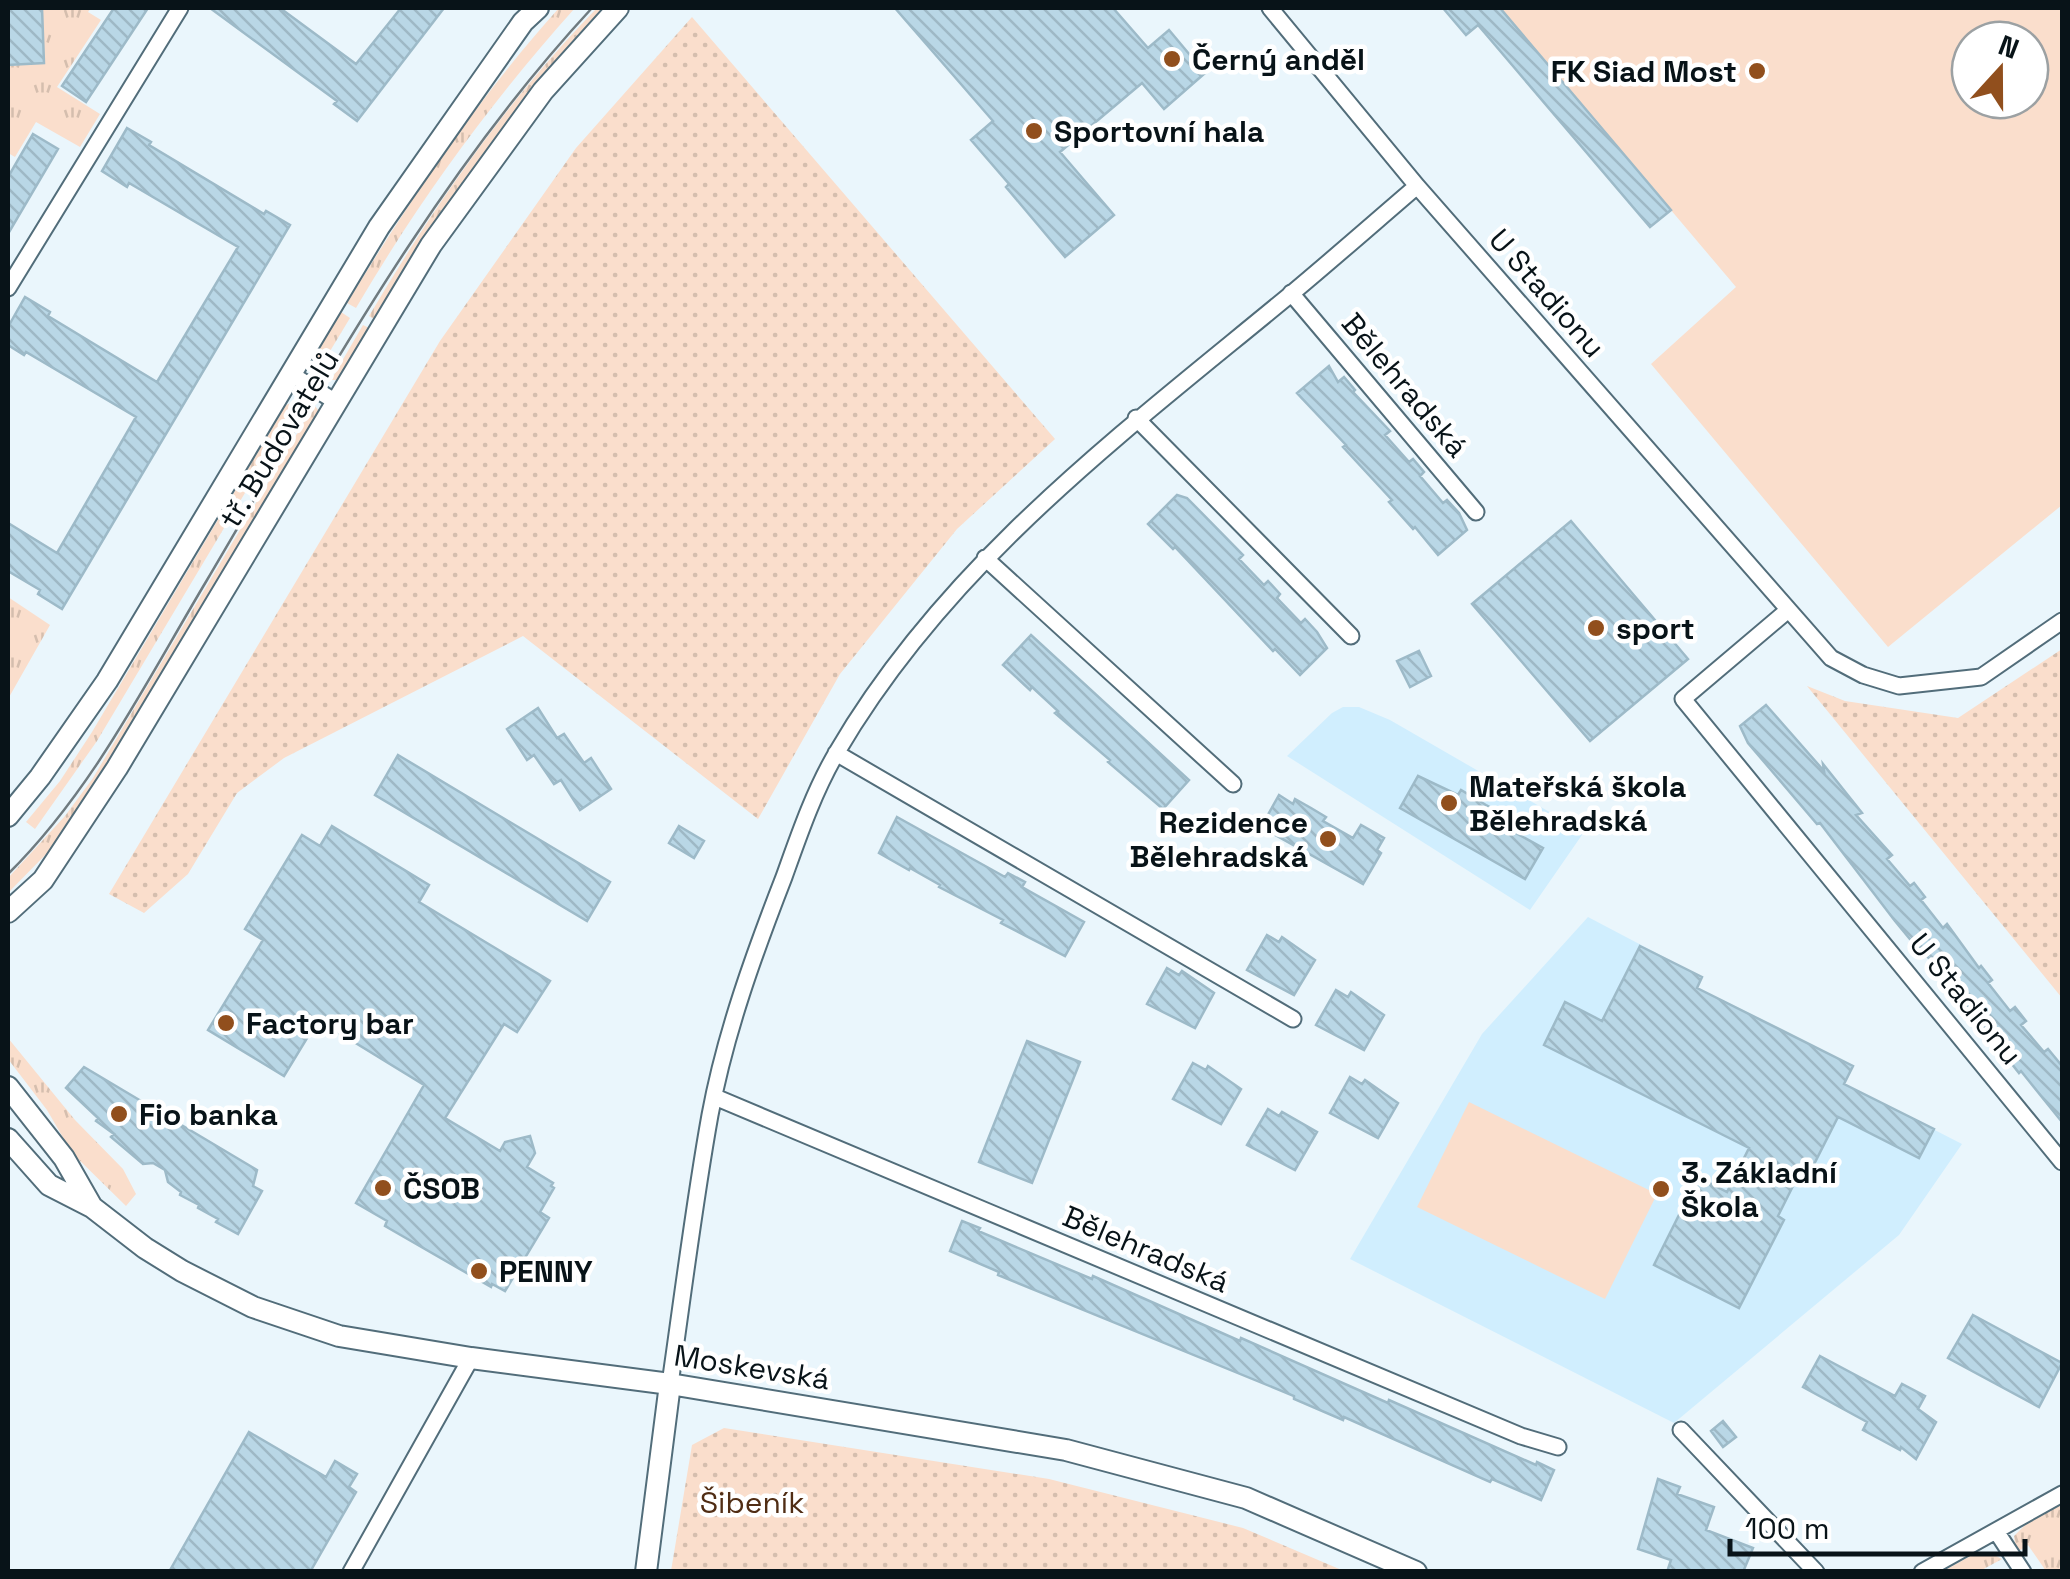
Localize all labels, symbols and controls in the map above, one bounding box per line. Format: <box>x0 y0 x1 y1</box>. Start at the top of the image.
north arrow <box>1950 20 2050 120</box>
text: N <box>1994 26 2024 67</box>
place label: Černý anděl <box>1192 40 1365 79</box>
marker: Černý anděl <box>1161 48 1183 70</box>
place label: FK Siad Most <box>1551 52 1737 91</box>
marker: FK Siad Most <box>1746 60 1768 82</box>
place label: Sportovní hala <box>1054 112 1264 151</box>
marker: Sportovní hala <box>1023 120 1045 142</box>
street label: U Stadionu <box>1480 220 1614 366</box>
street label: Bělehradská <box>1333 305 1477 465</box>
street label: tř. Budovatelů <box>210 343 348 535</box>
place label: sport <box>1616 609 1695 648</box>
marker: sport <box>1585 617 1607 639</box>
place label: Mateřská škola Bělehradská <box>1469 767 1686 840</box>
marker: Mateřská škola Bělehradská <box>1438 792 1460 814</box>
place label: Rezidence Bělehradská <box>1130 803 1308 876</box>
marker: Rezidence Bělehradská <box>1317 828 1339 850</box>
street label: U Stadionu <box>1901 925 2031 1073</box>
place label: Factory bar <box>246 1004 414 1043</box>
marker: Factory bar <box>215 1012 237 1034</box>
place label: Fio banka <box>139 1095 278 1134</box>
marker: Fio banka <box>108 1103 130 1125</box>
place label: 3. Základní Škola <box>1681 1153 1838 1226</box>
place label: ČSOB <box>403 1169 480 1208</box>
marker: ČSOB <box>372 1177 394 1199</box>
marker: 3. Základní Škola <box>1650 1178 1672 1200</box>
street label: Bělehradská <box>1057 1196 1235 1302</box>
place label: PENNY <box>499 1252 593 1291</box>
marker: PENNY <box>468 1260 490 1282</box>
street label: Moskevská <box>671 1335 833 1399</box>
park label: Šibeník <box>700 1483 804 1522</box>
scale bar <box>1730 1494 2025 1556</box>
text: 100 m <box>1745 1509 1830 1548</box>

